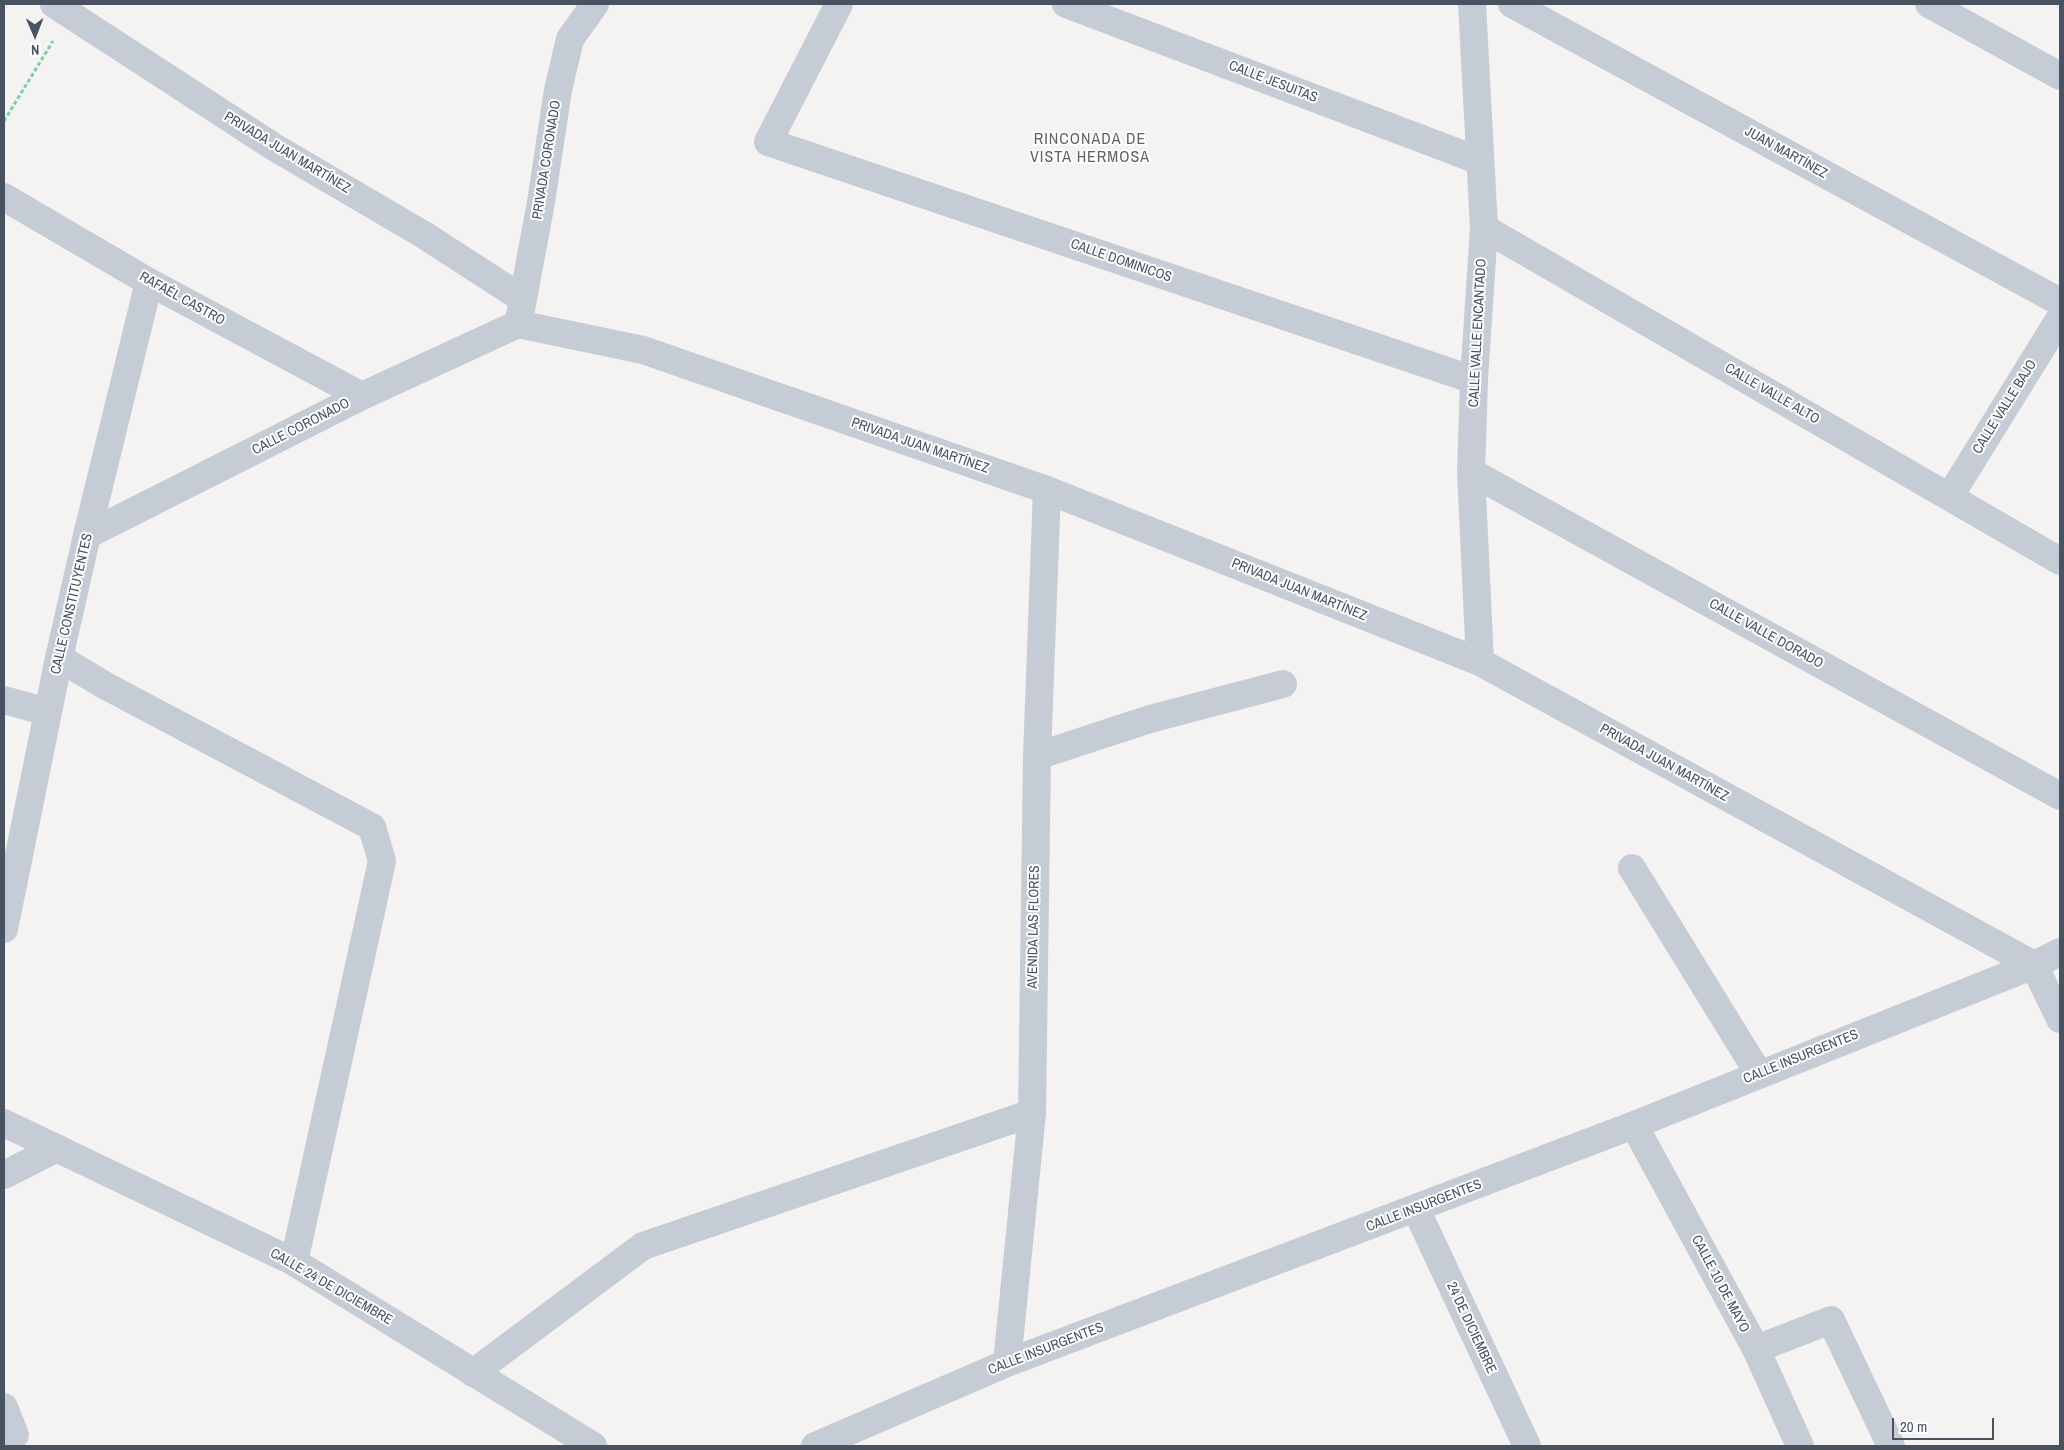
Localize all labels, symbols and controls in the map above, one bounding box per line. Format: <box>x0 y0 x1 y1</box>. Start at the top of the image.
north arrow <box>10 10 60 60</box>
text: N <box>31 41 40 59</box>
street label: CALLE JESUITAS <box>1226 57 1320 107</box>
street label: PRIVADA CORONADO <box>529 99 565 221</box>
street label: PRIVADA JUAN MARTÍNEZ <box>221 109 353 197</box>
street label: JUAN MARTÍNEZ <box>1742 123 1830 183</box>
district label: RINCONADA DE VISTA HERMOSA <box>1028 130 1152 168</box>
street label: CALLE DOMINICOS <box>1068 236 1174 286</box>
street label: CALLE VALLE ENCANTADO <box>1466 258 1490 408</box>
street label: RAFAÉL CASTRO <box>136 269 228 329</box>
street label: CALLE VALLE BAJO <box>1969 357 2041 457</box>
street label: CALLE VALLE ALTO <box>1722 360 1822 428</box>
street label: CALLE CORONADO <box>249 395 353 459</box>
street label: PRIVADA JUAN MARTÍNEZ <box>849 415 991 477</box>
street label: CALLE CONSTITUYENTES <box>48 532 96 676</box>
street label: PRIVADA JUAN MARTÍNEZ <box>1229 555 1369 625</box>
street label: CALLE VALLE DORADO <box>1706 596 1826 672</box>
street label: PRIVADA JUAN MARTÍNEZ <box>1597 721 1731 805</box>
street label: AVENIDA LAS FLORES <box>1025 865 1043 989</box>
street label: CALLE INSURGENTES <box>1741 1026 1861 1088</box>
street label: CALLE INSURGENTES <box>1364 1176 1484 1236</box>
street label: CALLE 10 DE MAYO <box>1687 1233 1753 1335</box>
street label: CALLE 24 DE DICIEMBRE <box>267 1245 395 1329</box>
street label: 24 DE DICIEMBRE <box>1442 1280 1500 1376</box>
street label: CALLE INSURGENTES <box>986 1319 1106 1379</box>
scale bar <box>1894 1408 1996 1440</box>
text: 20 m <box>1900 1416 1927 1437</box>

